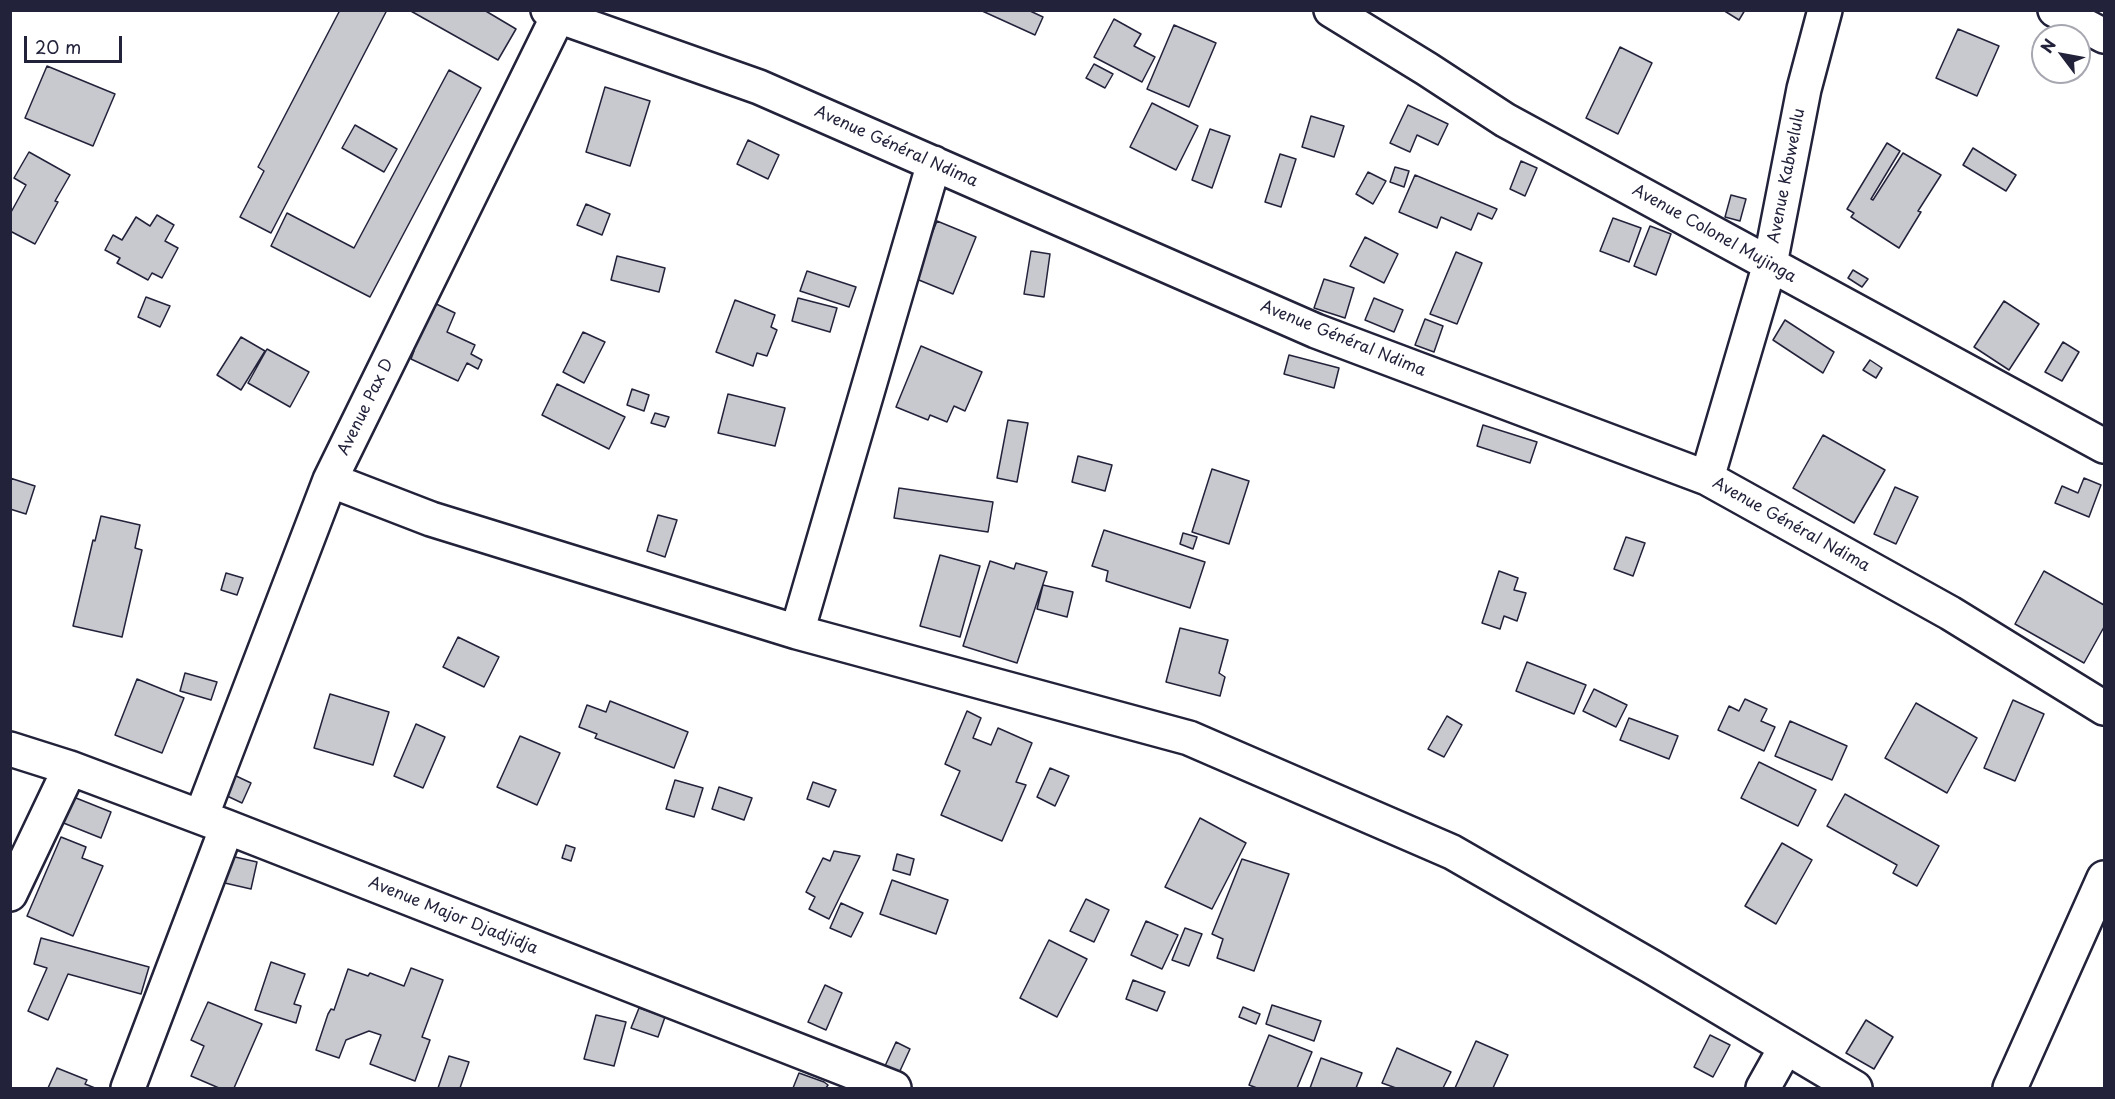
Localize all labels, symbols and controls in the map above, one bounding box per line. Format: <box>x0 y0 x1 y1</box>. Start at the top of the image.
scale bar <box>27 24 124 62</box>
north arrow <box>2031 24 2091 84</box>
text: 20 m <box>35 33 81 60</box>
text: N <box>2034 34 2061 57</box>
street label: Avenue Général Ndima <box>811 102 981 192</box>
street label: Avenue Kabwelulu <box>1765 107 1809 245</box>
street label: Avenue Colonel Mujinga <box>1629 181 1799 287</box>
street label: Avenue Général Ndima <box>1257 297 1429 381</box>
street label: Avenue Pax D <box>334 355 398 459</box>
street label: Avenue Général Ndima <box>1709 474 1873 576</box>
street label: Avenue Major Djadjidja <box>365 873 541 959</box>

